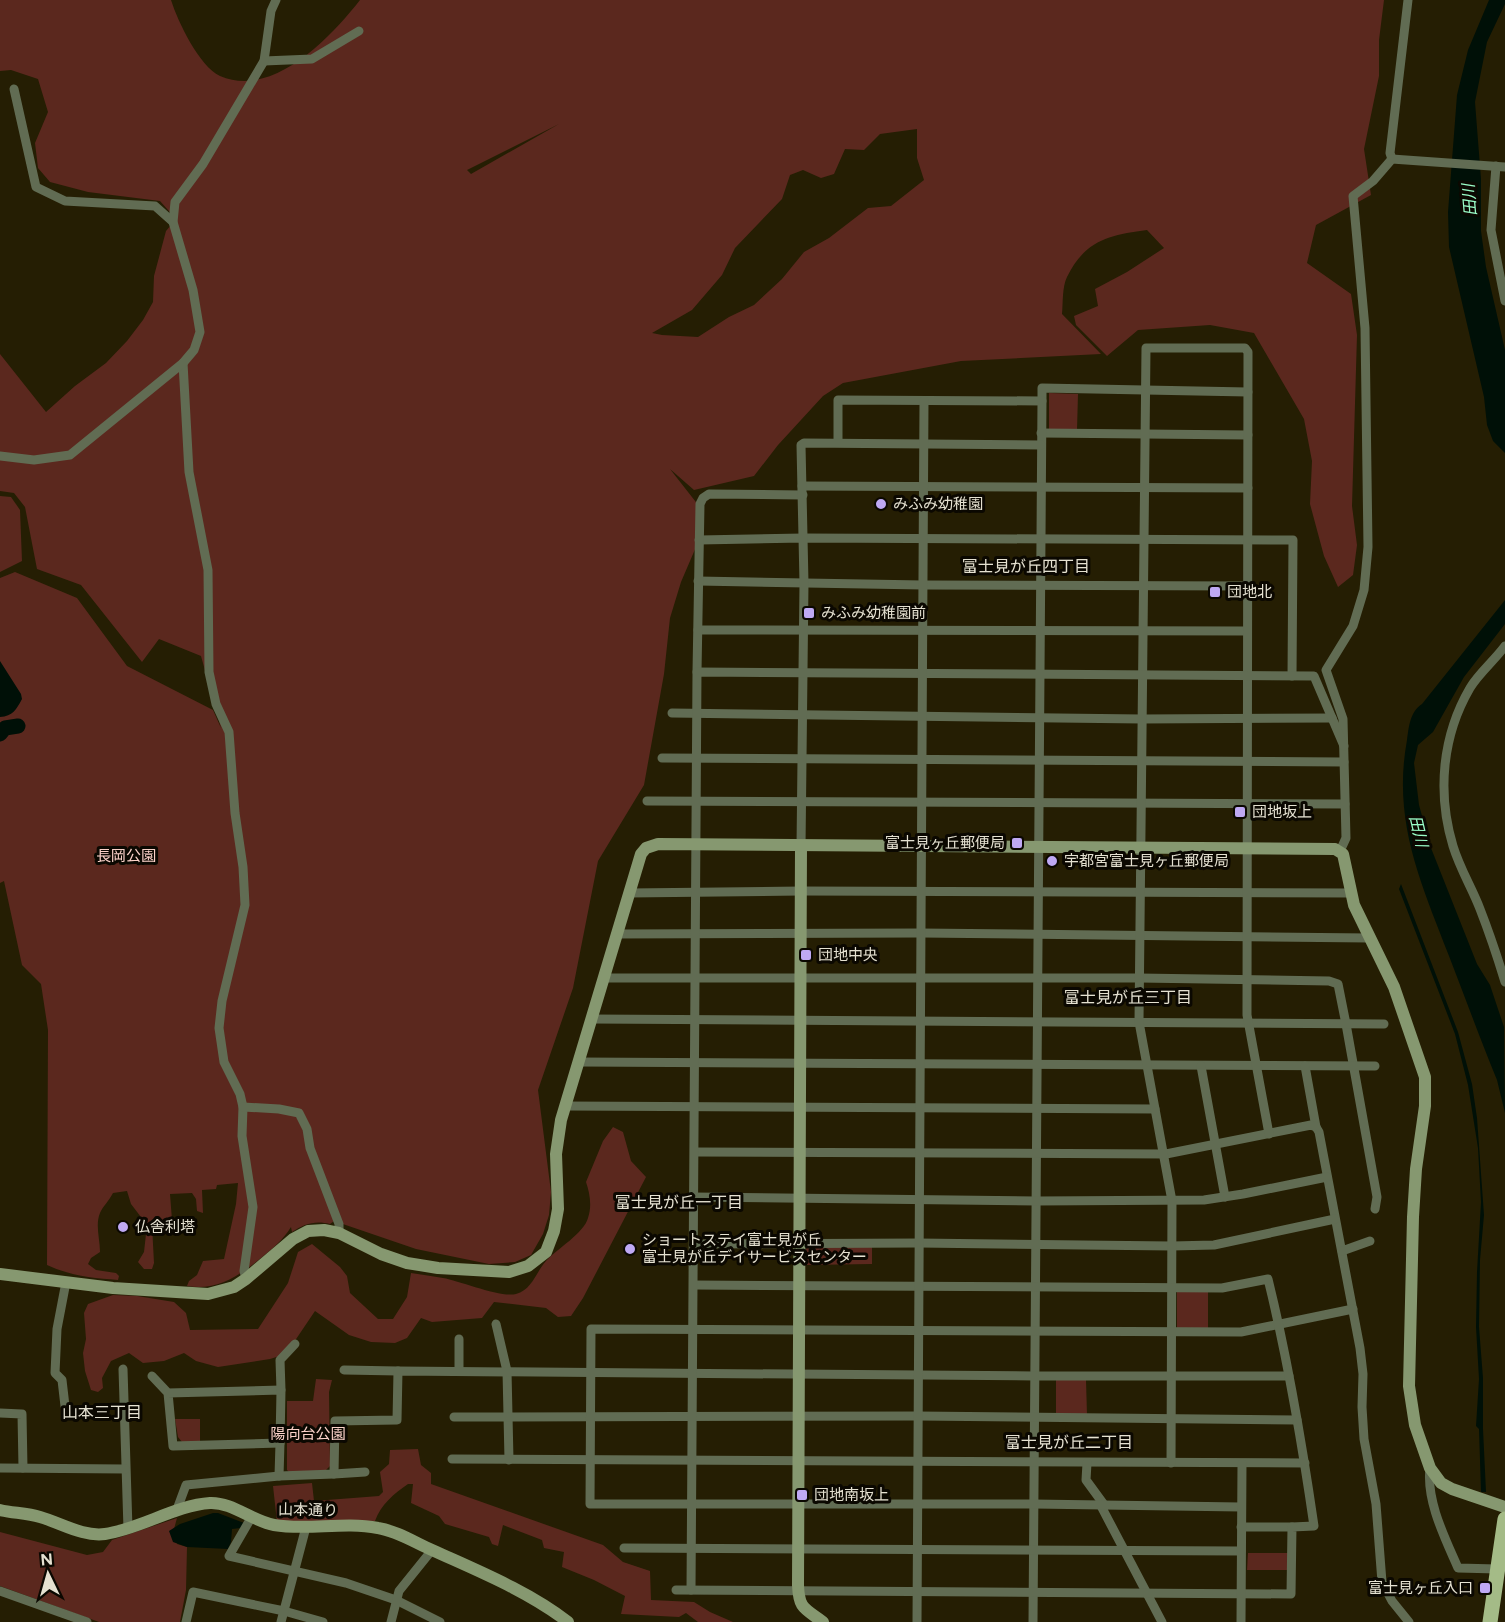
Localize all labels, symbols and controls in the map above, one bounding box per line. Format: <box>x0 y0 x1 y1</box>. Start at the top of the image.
water label: 田川 <box>1458 181 1480 217</box>
place label: みふみ幼稚園 <box>893 495 983 513</box>
marker: みふみ幼稚園 <box>874 497 888 511</box>
district label: 富士見が丘四丁目 <box>962 557 1090 576</box>
place label: 団地北 <box>1227 583 1272 601</box>
marker: 団地北 <box>1208 585 1222 599</box>
place label: みふみ幼稚園前 <box>821 604 926 622</box>
marker: みふみ幼稚園前 <box>802 606 816 620</box>
place label: 団地坂上 <box>1252 803 1312 821</box>
marker: 団地坂上 <box>1233 805 1247 819</box>
water label: 田川 <box>1406 813 1432 851</box>
place label: 富士見ヶ丘郵便局 <box>885 834 1005 852</box>
marker: 富士見ヶ丘郵便局 <box>1010 836 1024 850</box>
park label: 長岡公園 <box>96 847 156 865</box>
place label: 宇都宮富士見ヶ丘郵便局 <box>1064 852 1229 870</box>
marker: 宇都宮富士見ヶ丘郵便局 <box>1045 854 1059 868</box>
place label: 団地中央 <box>818 946 878 964</box>
marker: 団地中央 <box>799 948 813 962</box>
district label: 富士見が丘三丁目 <box>1064 988 1192 1007</box>
district label: 富士見が丘一丁目 <box>615 1193 743 1212</box>
place label: 仏舎利塔 <box>135 1218 195 1236</box>
marker: 仏舎利塔 <box>116 1220 130 1234</box>
place label: ショートステイ富士見が丘 富士見が丘デイサービスセンター <box>642 1231 867 1266</box>
marker: ショートステイ富士見が丘 富士見が丘デイサービスセンター <box>623 1242 637 1256</box>
district label: 山本三丁目 <box>62 1403 142 1422</box>
park label: 陽向台公園 <box>270 1425 346 1443</box>
district label: 富士見が丘二丁目 <box>1005 1433 1133 1452</box>
place label: 団地南坂上 <box>814 1486 889 1504</box>
marker: 団地南坂上 <box>795 1488 809 1502</box>
street label: 山本通り <box>278 1500 338 1520</box>
north arrow <box>18 1544 78 1604</box>
text: N <box>40 1550 54 1570</box>
place label: 富士見ヶ丘入口 <box>1368 1579 1473 1597</box>
marker: 富士見ヶ丘入口 <box>1478 1581 1492 1595</box>

